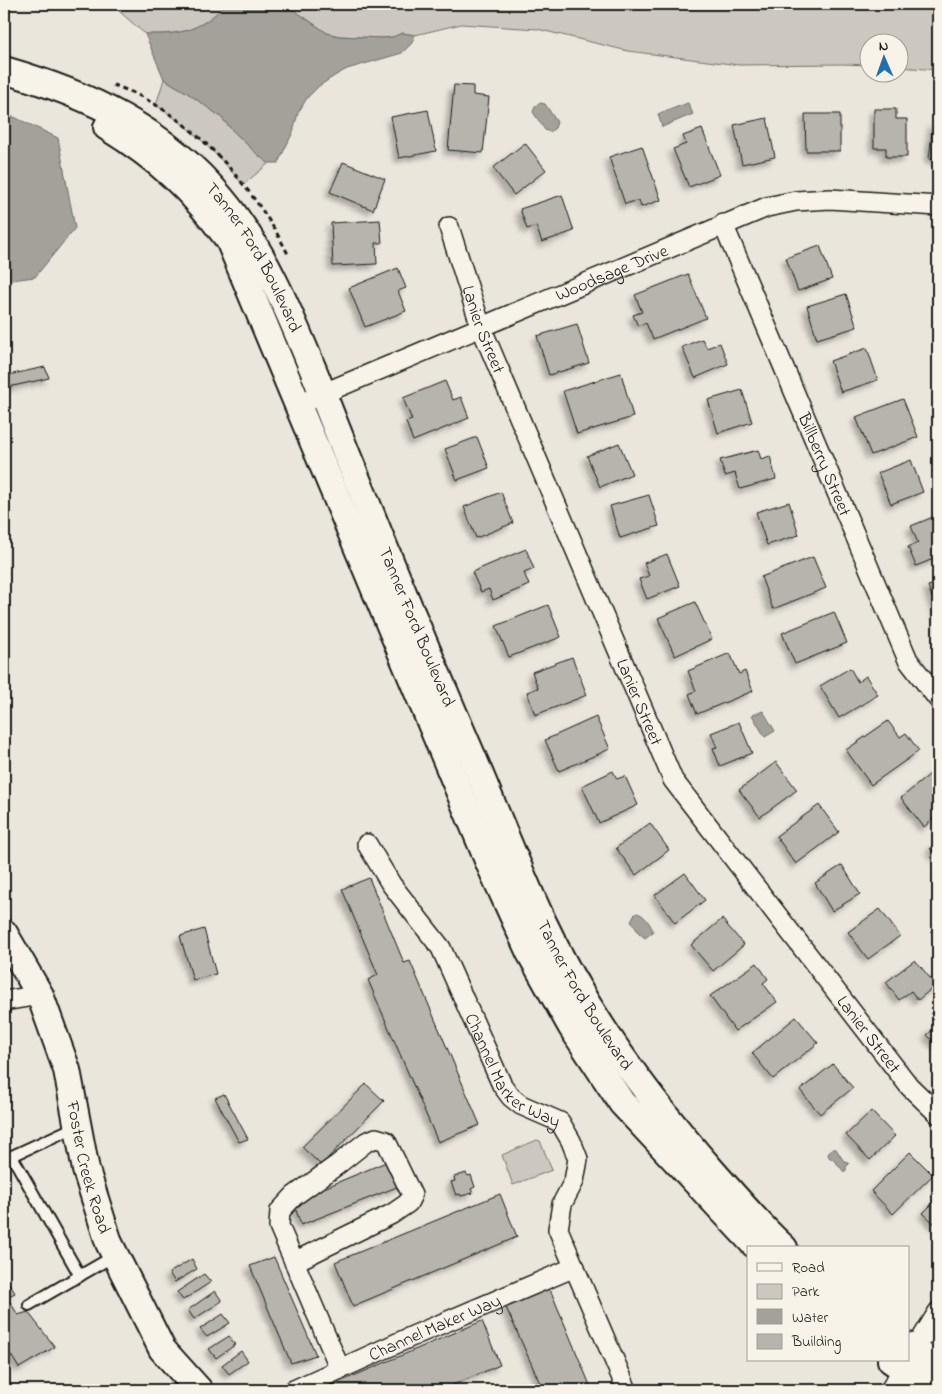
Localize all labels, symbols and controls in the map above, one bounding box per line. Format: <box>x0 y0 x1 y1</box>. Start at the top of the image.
north arrow <box>860 32 910 82</box>
text: N <box>879 36 889 57</box>
street label: Tanner Ford Boulevard <box>198 178 307 337</box>
street label: Woodsage Drive <box>552 239 673 309</box>
street label: Lanier Street <box>454 283 510 378</box>
street label: Billberry Street <box>789 408 857 521</box>
street label: Tanner Ford Boulevard <box>371 544 461 711</box>
street label: Lanier Street <box>608 655 668 750</box>
street label: Tanner Ford Boulevard <box>529 916 638 1076</box>
street label: Lanier Street <box>829 991 906 1080</box>
street label: Channel Marker Way <box>457 1010 564 1136</box>
street label: Foster Creek Road <box>58 1098 116 1237</box>
legend <box>747 1246 910 1362</box>
text: Road <box>792 1257 825 1279</box>
text: Park <box>792 1281 820 1303</box>
street label: Channel Maker Way <box>365 1289 506 1369</box>
text: Water <box>792 1307 828 1329</box>
text: Building <box>791 1331 841 1354</box>

